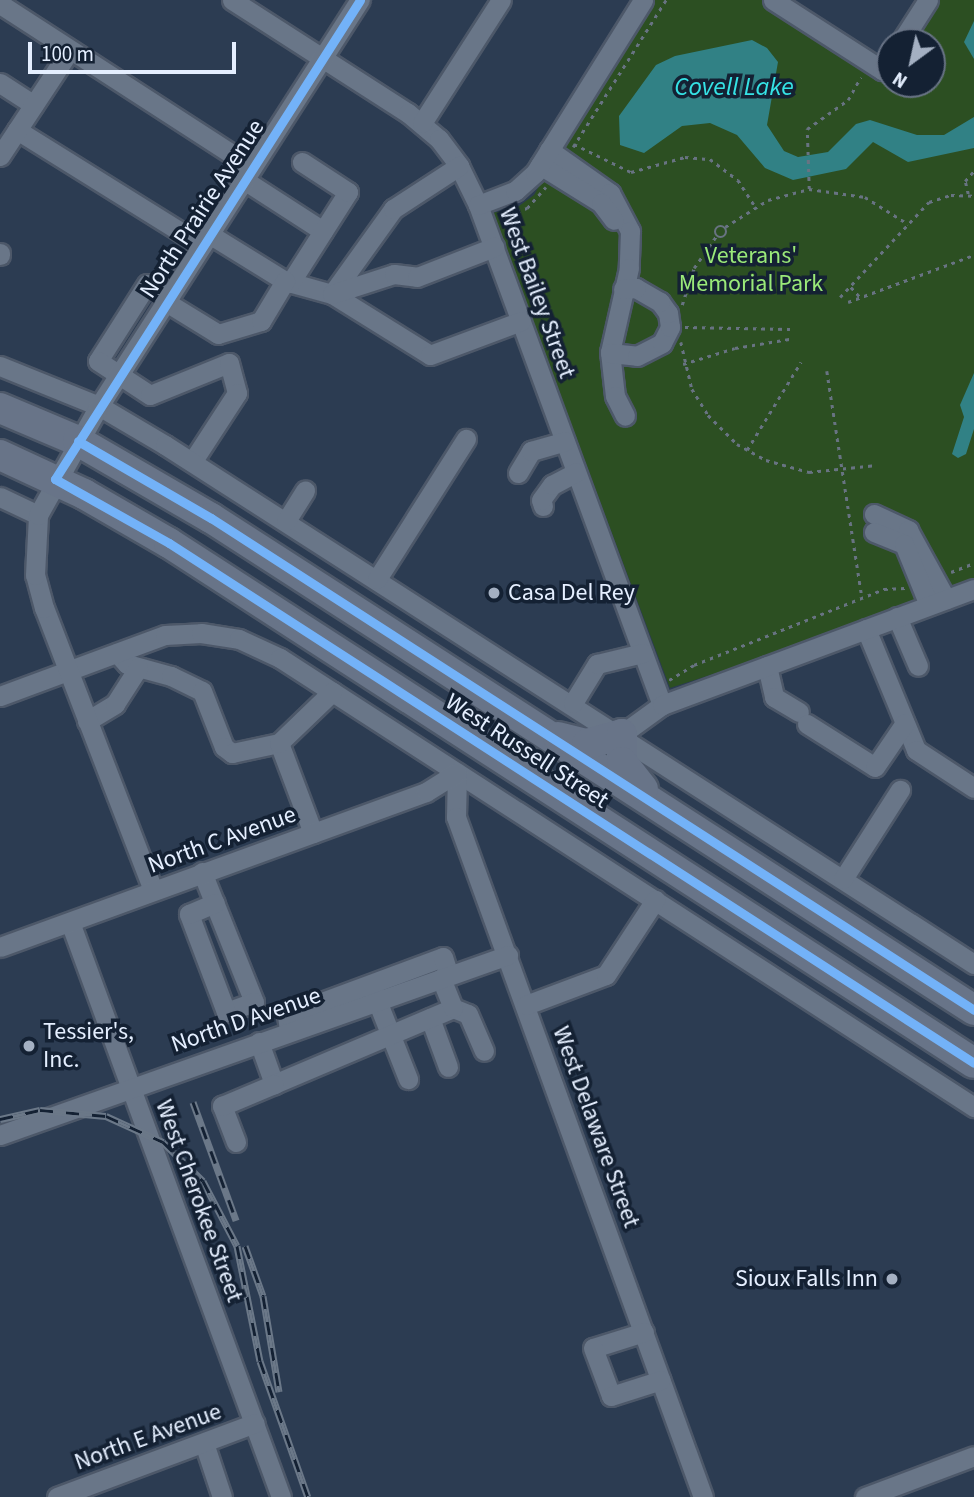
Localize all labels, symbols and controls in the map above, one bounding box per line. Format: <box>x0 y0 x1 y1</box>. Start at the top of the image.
scale bar <box>32 28 240 72</box>
north arrow <box>876 28 946 98</box>
text: 100 m <box>41 39 94 69</box>
text: N <box>888 65 913 94</box>
water label: Covell Lake <box>674 71 794 103</box>
street label: North Prairie Avenue <box>134 114 270 304</box>
street label: West Bailey Street <box>493 204 581 382</box>
park label: Veterans' Memorial Park <box>679 242 823 298</box>
place label: Casa Del Rey <box>508 579 635 607</box>
marker: Casa Del Rey <box>486 585 502 601</box>
street label: West Russell Street <box>440 687 614 815</box>
street label: North C Avenue <box>144 800 300 880</box>
street label: North D Avenue <box>167 981 325 1059</box>
place label: Tessier's, Inc. <box>43 1018 134 1074</box>
street label: West Delaware Street <box>546 1022 646 1232</box>
marker: Tessier's, Inc. <box>21 1038 37 1054</box>
street label: West Cherokee Street <box>149 1096 249 1306</box>
place label: Sioux Falls Inn <box>735 1265 878 1293</box>
marker: Sioux Falls Inn <box>884 1271 900 1287</box>
street label: North E Avenue <box>71 1397 225 1477</box>

